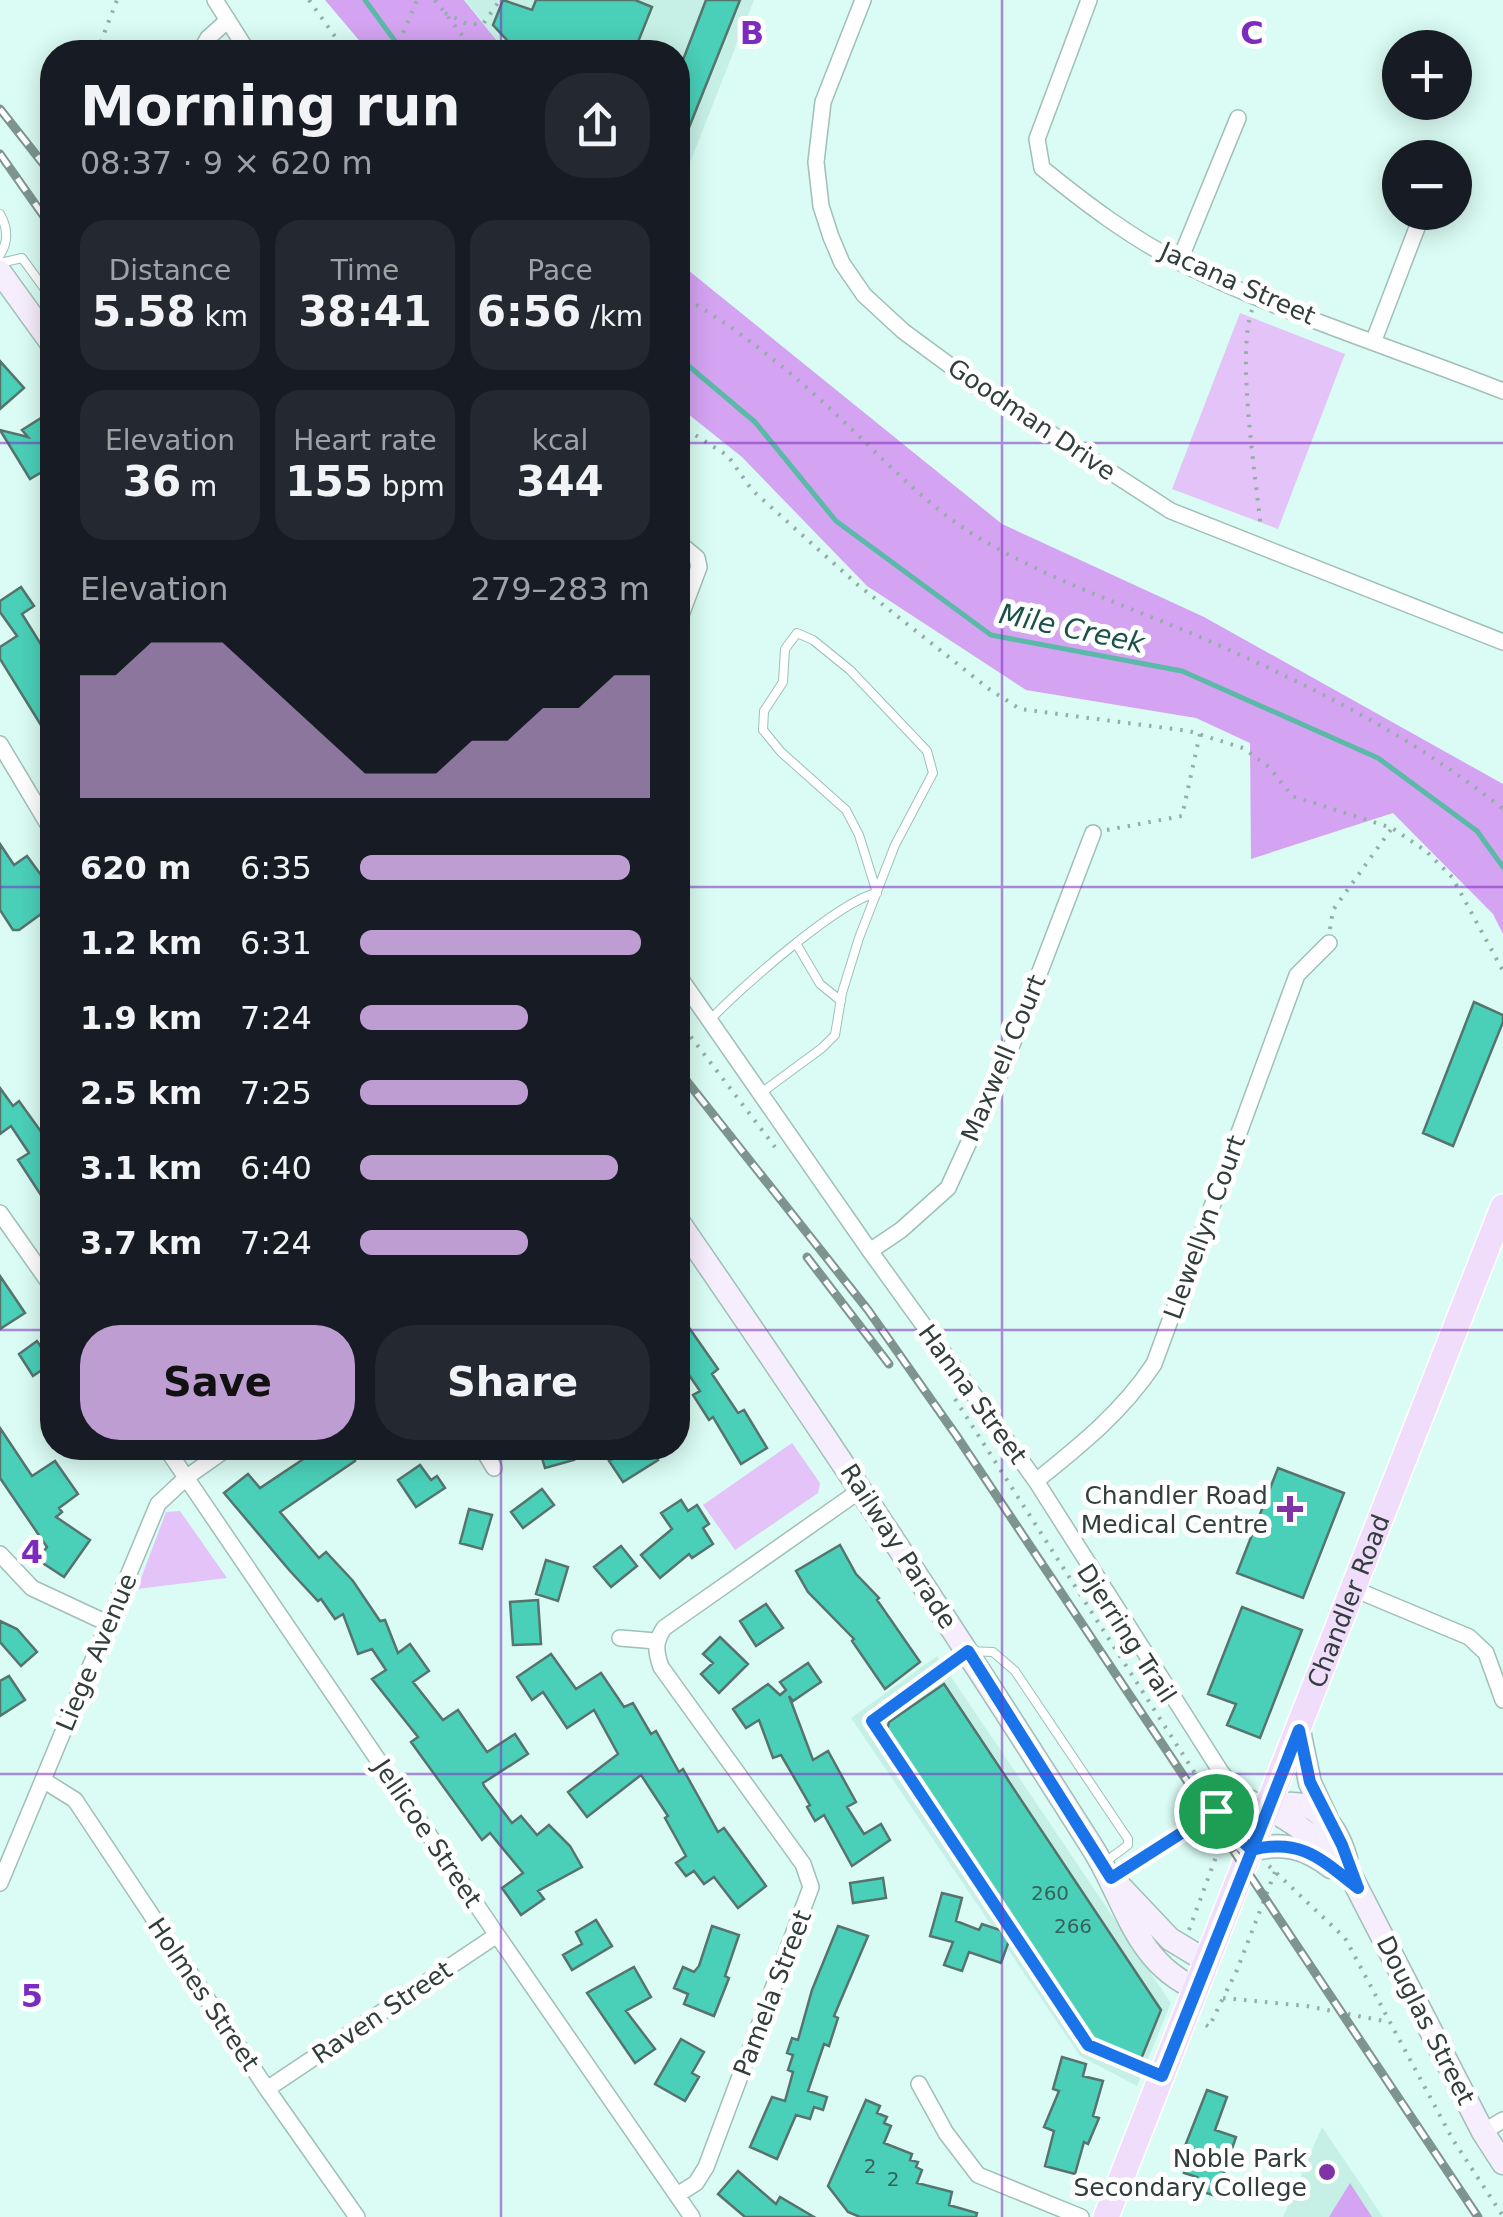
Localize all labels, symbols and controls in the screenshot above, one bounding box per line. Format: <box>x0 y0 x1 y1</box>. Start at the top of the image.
text: B <box>740 14 764 52</box>
text: C <box>1240 14 1264 52</box>
map controls <box>1382 30 1472 230</box>
button: + <box>1382 30 1472 120</box>
button: share <box>545 73 650 178</box>
text: Morning run <box>80 74 461 138</box>
button: − <box>1382 140 1472 230</box>
text: 08:37 · 9 × 620 m <box>80 144 373 182</box>
street label: Jacana Street <box>1154 235 1320 331</box>
text: Distance <box>109 254 231 287</box>
text: Time <box>331 254 399 287</box>
text: Pace <box>527 254 593 287</box>
text: 5.58 <box>92 287 196 336</box>
text: 38:41 <box>298 287 432 336</box>
text: 6:56 <box>477 287 581 336</box>
text: km <box>196 300 248 333</box>
text: /km <box>581 300 643 333</box>
street label: Goodman Drive <box>942 353 1121 486</box>
text: Elevation <box>105 424 235 457</box>
text: Heart rate <box>293 424 437 457</box>
text: kcal <box>532 424 588 457</box>
text: 36 <box>123 457 181 506</box>
text: 155 <box>285 457 373 506</box>
text: 344 <box>516 457 604 506</box>
text: m <box>181 470 217 503</box>
text: bpm <box>373 470 445 503</box>
text: Elevation <box>80 570 229 608</box>
text: 279–283 m <box>471 570 650 608</box>
water label: Mile Creek <box>996 597 1149 660</box>
text: 620 m <box>80 849 191 887</box>
text: 6:35 <box>240 849 312 887</box>
text: 1.2 km <box>80 924 202 962</box>
text: 6:31 <box>240 924 312 962</box>
street label: Maxwell Court <box>955 970 1052 1146</box>
text: 1.9 km <box>80 999 202 1037</box>
text: 7:24 <box>240 999 312 1037</box>
text: 2.5 km <box>80 1074 202 1112</box>
text: 7:25 <box>240 1074 312 1112</box>
street label: Llewellyn Court <box>1158 1131 1251 1323</box>
text: 3.1 km <box>80 1149 202 1187</box>
text: 6:40 <box>240 1149 312 1187</box>
text: 3.7 km <box>80 1224 202 1262</box>
text: 7:24 <box>240 1224 312 1262</box>
street label: Hanna Street <box>912 1319 1033 1470</box>
button: Save <box>80 1325 355 1440</box>
button: Share <box>375 1325 650 1440</box>
street label: Railway Parade <box>834 1458 963 1634</box>
place label: Chandler Road Medical Centre <box>1081 1481 1268 1539</box>
marker: Chandler Road Medical Centre <box>1277 1496 1303 1522</box>
street label: Chandler Road <box>1302 1510 1396 1692</box>
text: 4 <box>21 1533 43 1571</box>
street label: Djerring Trail <box>1071 1559 1182 1708</box>
street label: Liege Avenue <box>50 1569 143 1735</box>
street label: Jellicoe Street <box>366 1752 488 1913</box>
pin <box>1174 1769 1259 1854</box>
icon: arrive <box>1189 1784 1244 1839</box>
house number: 260 <box>1031 1881 1069 1905</box>
street label: Pamela Street <box>728 1906 817 2080</box>
street label: Holmes Street <box>142 1913 265 2076</box>
house number: 266 <box>1054 1914 1092 1938</box>
street label: Douglas Street <box>1371 1931 1481 2110</box>
street label: Raven Street <box>307 1955 458 2070</box>
text: 5 <box>21 1977 43 2015</box>
place label: Noble Park Secondary College <box>1073 2144 1308 2202</box>
house number: 2 <box>864 2154 876 2178</box>
marker: Noble Park Secondary College <box>1316 2161 1338 2183</box>
house number: 2 <box>887 2167 899 2191</box>

